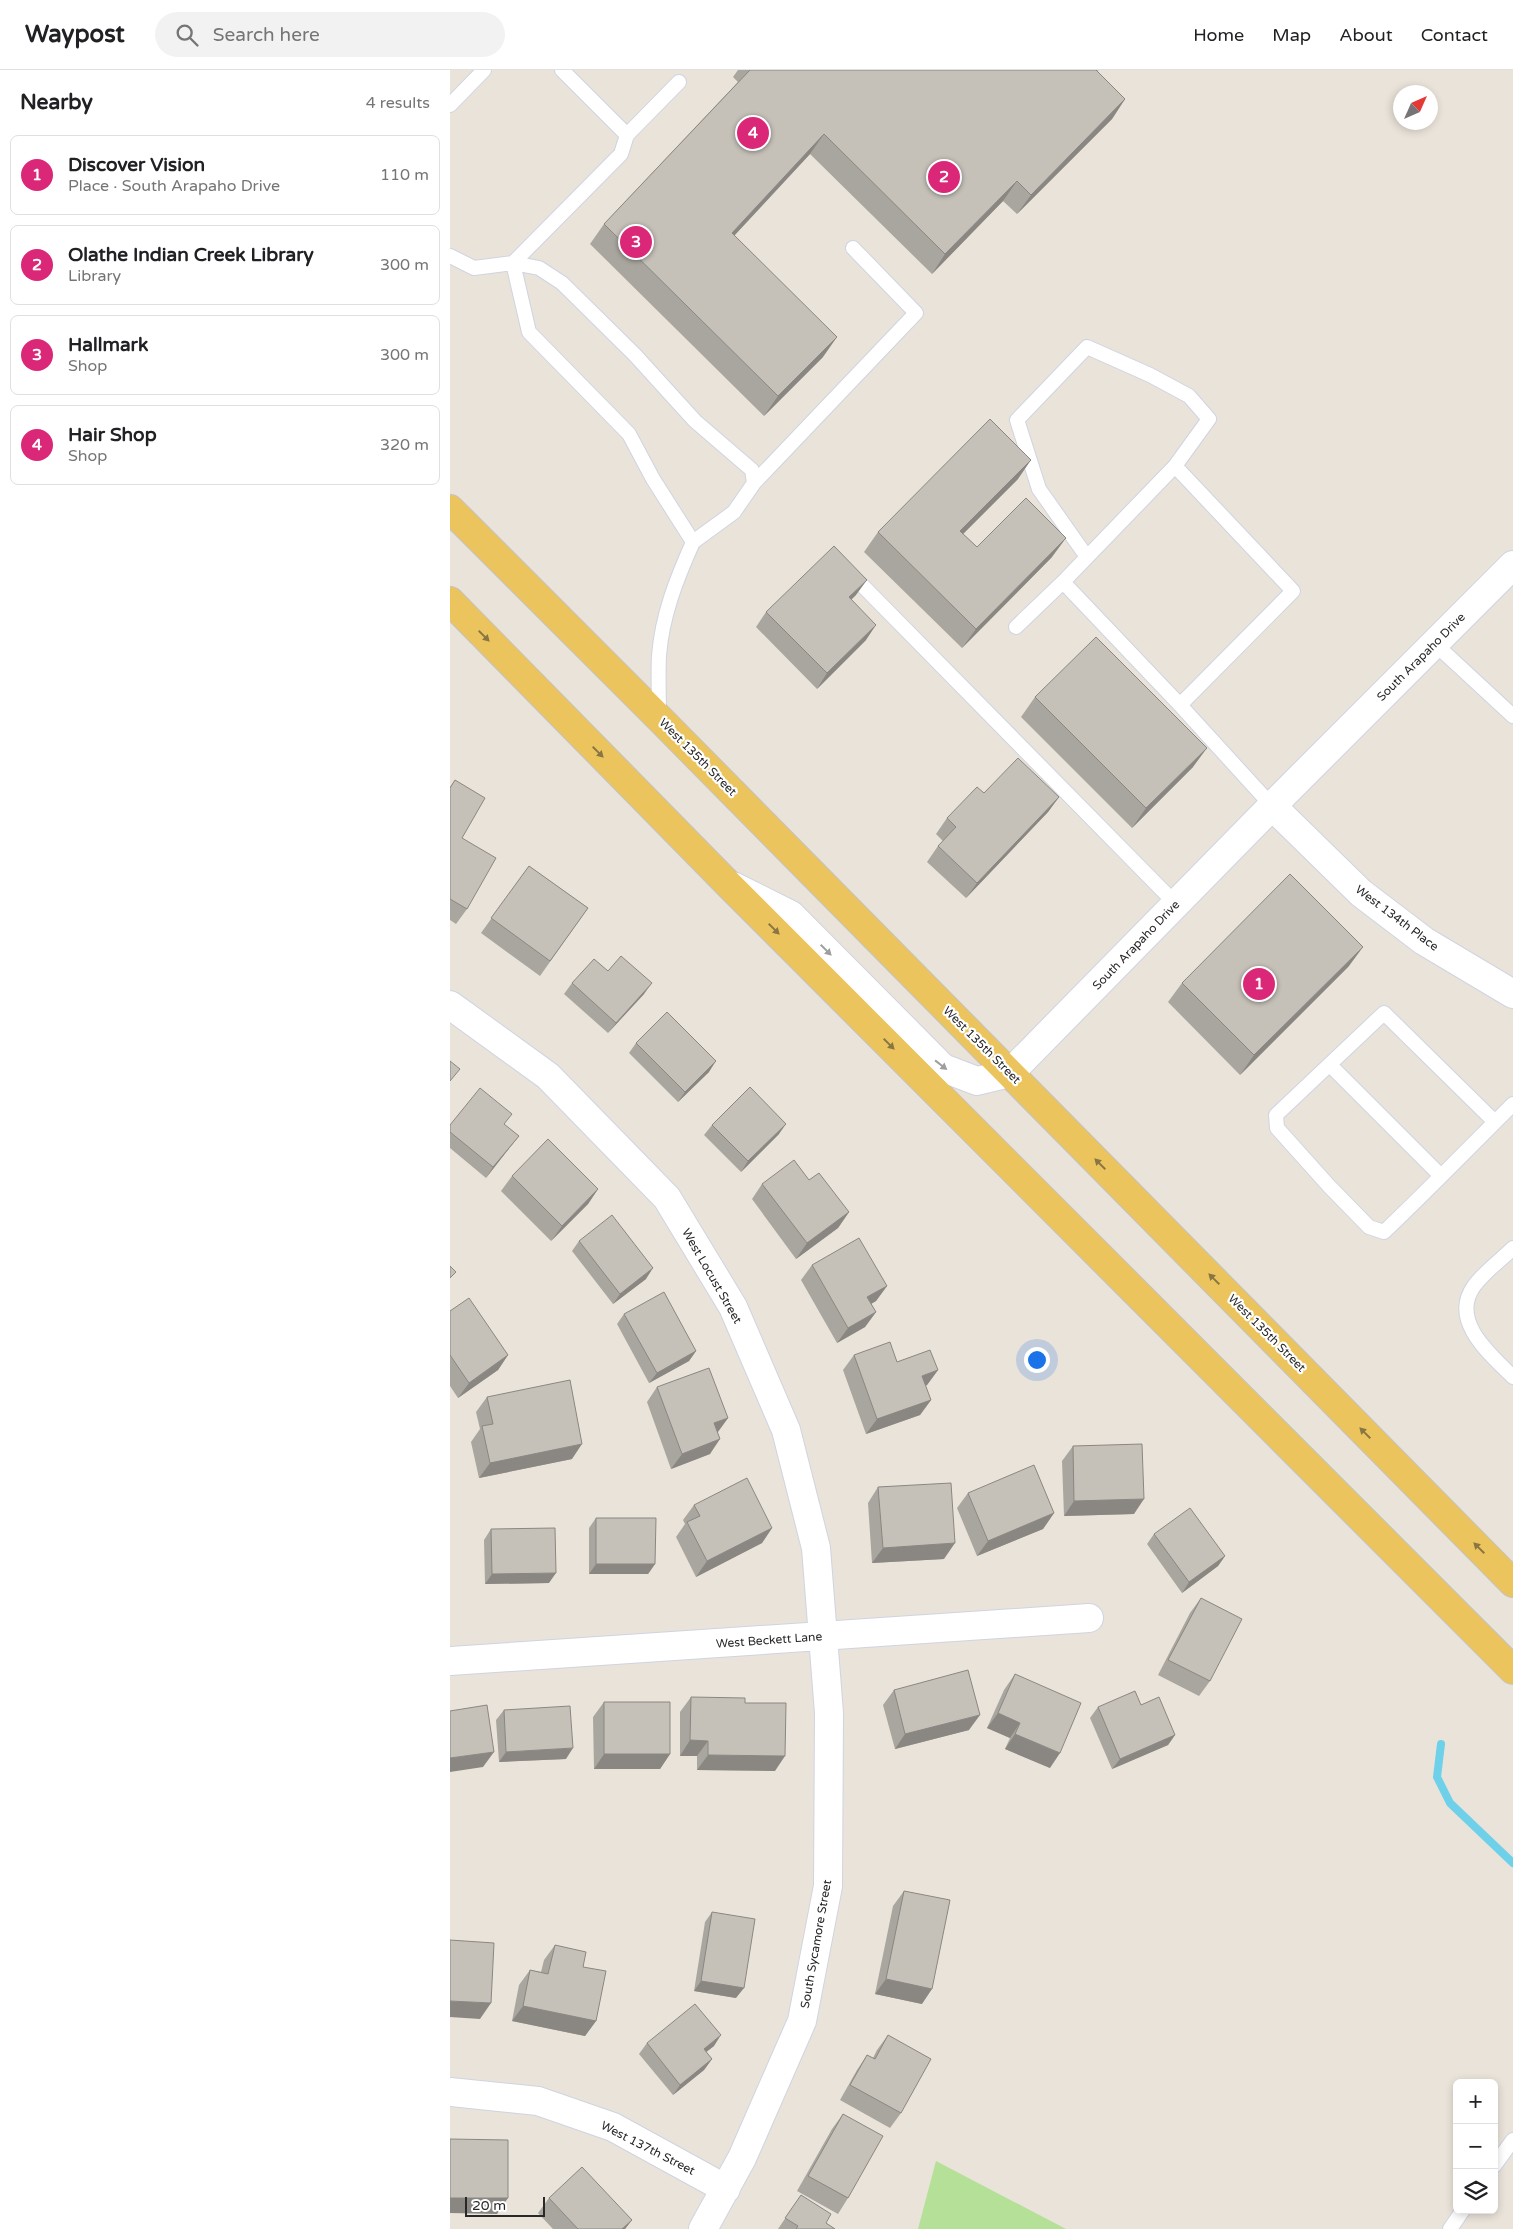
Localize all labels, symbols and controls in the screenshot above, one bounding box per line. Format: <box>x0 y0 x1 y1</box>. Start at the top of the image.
search box <box>155 12 505 57</box>
text: Waypost <box>25 20 125 49</box>
icon: search <box>173 21 201 49</box>
text: Search here <box>213 24 320 46</box>
text: Home <box>1193 24 1244 46</box>
text: Map <box>1272 24 1311 46</box>
text: About <box>1339 24 1393 46</box>
text: Contact <box>1421 24 1488 46</box>
north arrow <box>1393 85 1438 130</box>
text: Nearby <box>20 90 93 115</box>
text: 4 results <box>366 93 430 113</box>
pin: 4 <box>737 114 769 152</box>
text: Discover Vision <box>68 154 205 176</box>
pin: 2 <box>928 158 960 196</box>
text: 1 <box>32 165 42 185</box>
text: 110 m <box>380 165 429 185</box>
text: Place · South Arapaho Drive <box>68 176 280 196</box>
pin: 3 <box>620 223 652 261</box>
text: Olathe Indian Creek Library <box>68 244 314 266</box>
text: 2 <box>32 255 42 275</box>
text: 300 m <box>380 255 429 275</box>
text: Library <box>68 266 121 286</box>
text: Hallmark <box>68 334 148 356</box>
text: 3 <box>32 345 42 365</box>
text: 300 m <box>380 345 429 365</box>
text: Shop <box>68 356 107 376</box>
text: Hair Shop <box>68 424 157 446</box>
text: 4 <box>32 435 42 455</box>
text: 320 m <box>380 435 429 455</box>
text: Shop <box>68 446 107 466</box>
street label: South Arapaho Drive <box>1374 610 1468 704</box>
one-way arrow <box>478 630 490 642</box>
street label: West 135th Street <box>656 715 740 799</box>
one-way arrow <box>592 745 604 757</box>
street label: West 134th Place <box>1353 882 1441 954</box>
street label: South Arapaho Drive <box>1090 897 1182 993</box>
one-way arrow <box>768 923 780 935</box>
one-way arrow <box>820 944 832 956</box>
pin: 1 <box>1243 965 1275 1003</box>
street label: West 135th Street <box>940 1003 1024 1087</box>
one-way arrow <box>883 1038 895 1050</box>
one-way arrow <box>935 1060 948 1070</box>
one-way arrow <box>1094 1158 1106 1170</box>
street label: West Locust Street <box>679 1226 745 1326</box>
one-way arrow <box>1208 1274 1220 1286</box>
street label: West 135th Street <box>1225 1291 1309 1375</box>
your location <box>1024 1347 1050 1373</box>
one-way arrow <box>1359 1427 1371 1439</box>
one-way arrow <box>1473 1542 1485 1554</box>
street label: West Beckett Lane <box>715 1629 823 1651</box>
street label: South Sycamore Street <box>798 1878 834 2009</box>
map controls <box>1453 2079 1498 2214</box>
button: + <box>1453 2079 1498 2124</box>
street label: West 137th Street <box>599 2118 698 2178</box>
button: − <box>1453 2124 1498 2169</box>
button: layers <box>1453 2169 1498 2214</box>
scale bar <box>465 2194 545 2217</box>
text: 20 m <box>472 2197 506 2214</box>

